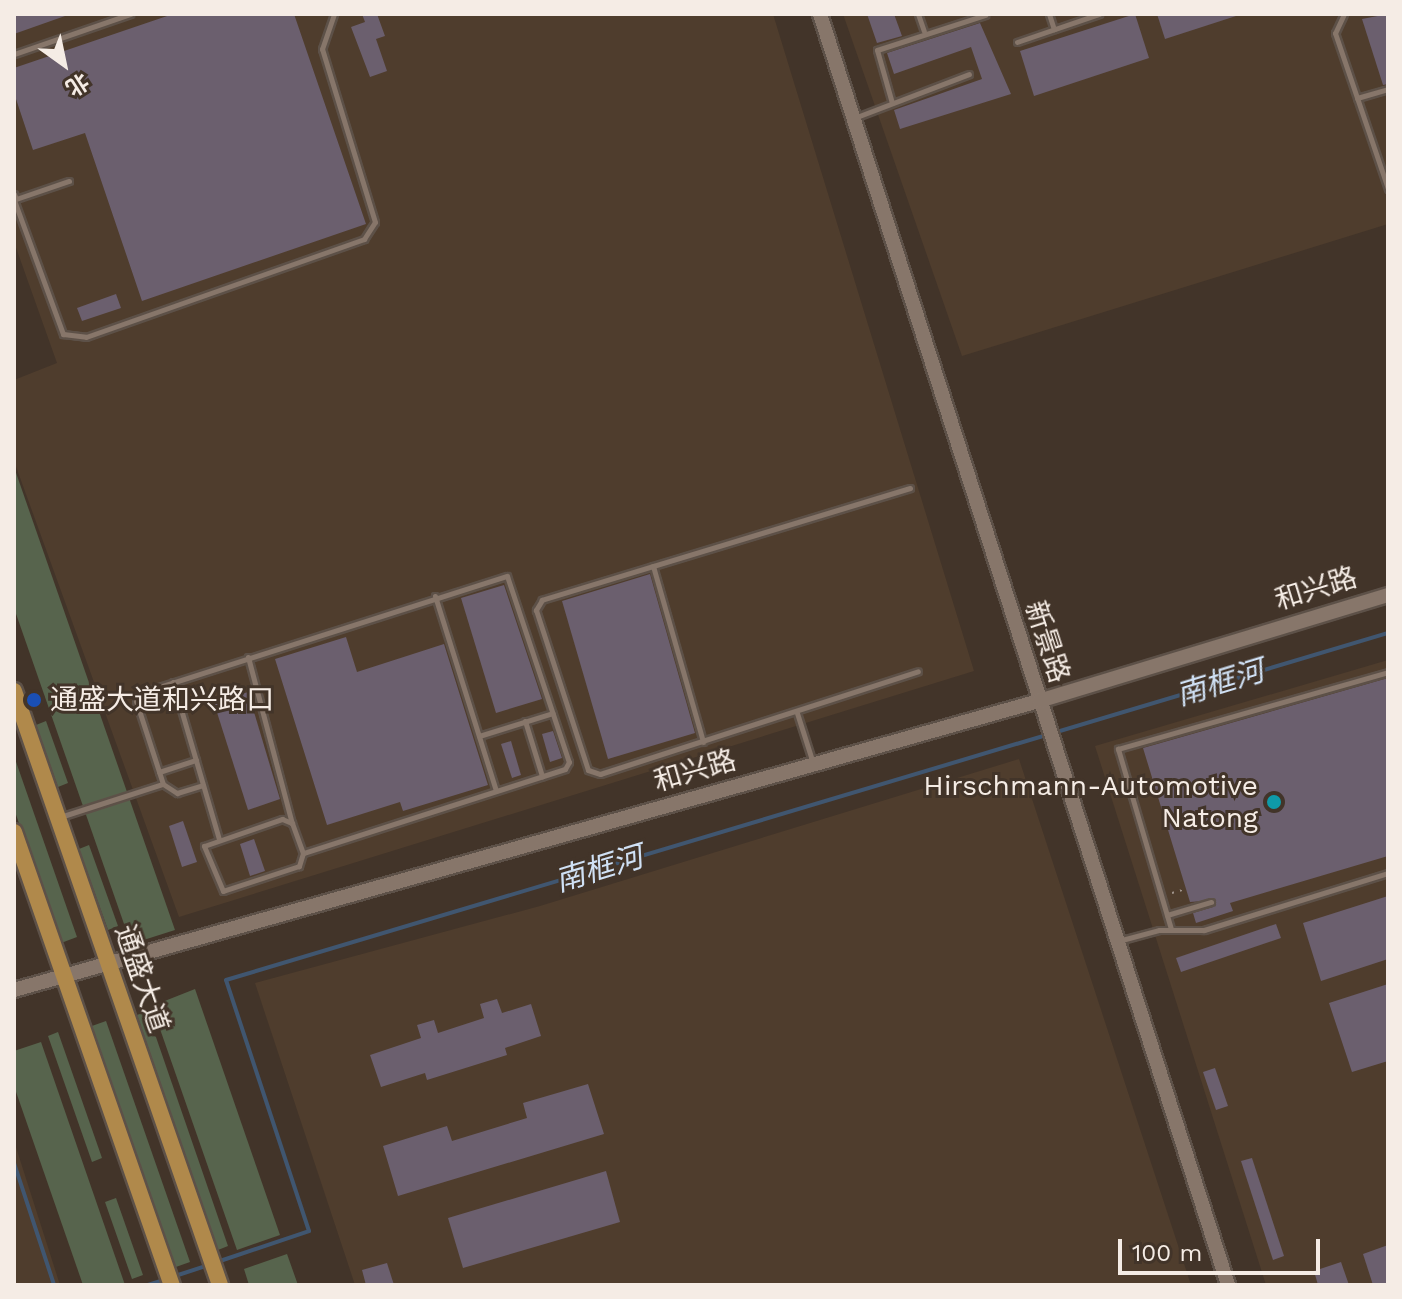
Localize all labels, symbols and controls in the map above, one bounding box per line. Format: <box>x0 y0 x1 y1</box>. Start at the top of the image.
north arrow <box>24 24 104 104</box>
text: 北 <box>61 68 93 101</box>
street label: 和兴路 <box>1271 561 1361 617</box>
street label: 新景路 <box>1018 597 1076 687</box>
water label: 南框河 <box>1172 653 1268 713</box>
place label: 通盛大道和兴路口 <box>50 683 274 717</box>
marker: 通盛大道和兴路口 <box>25 691 43 709</box>
street label: 和兴路 <box>650 743 740 799</box>
place label: Hirschmann-Automotive Natong <box>923 769 1258 835</box>
marker: Hirschmann-Automotive Natong <box>1265 793 1283 811</box>
water label: 南框河 <box>551 839 647 899</box>
street label: 通盛大道 <box>108 921 176 1037</box>
scale bar <box>1122 1223 1324 1273</box>
text: 100 m <box>1132 1239 1202 1267</box>

